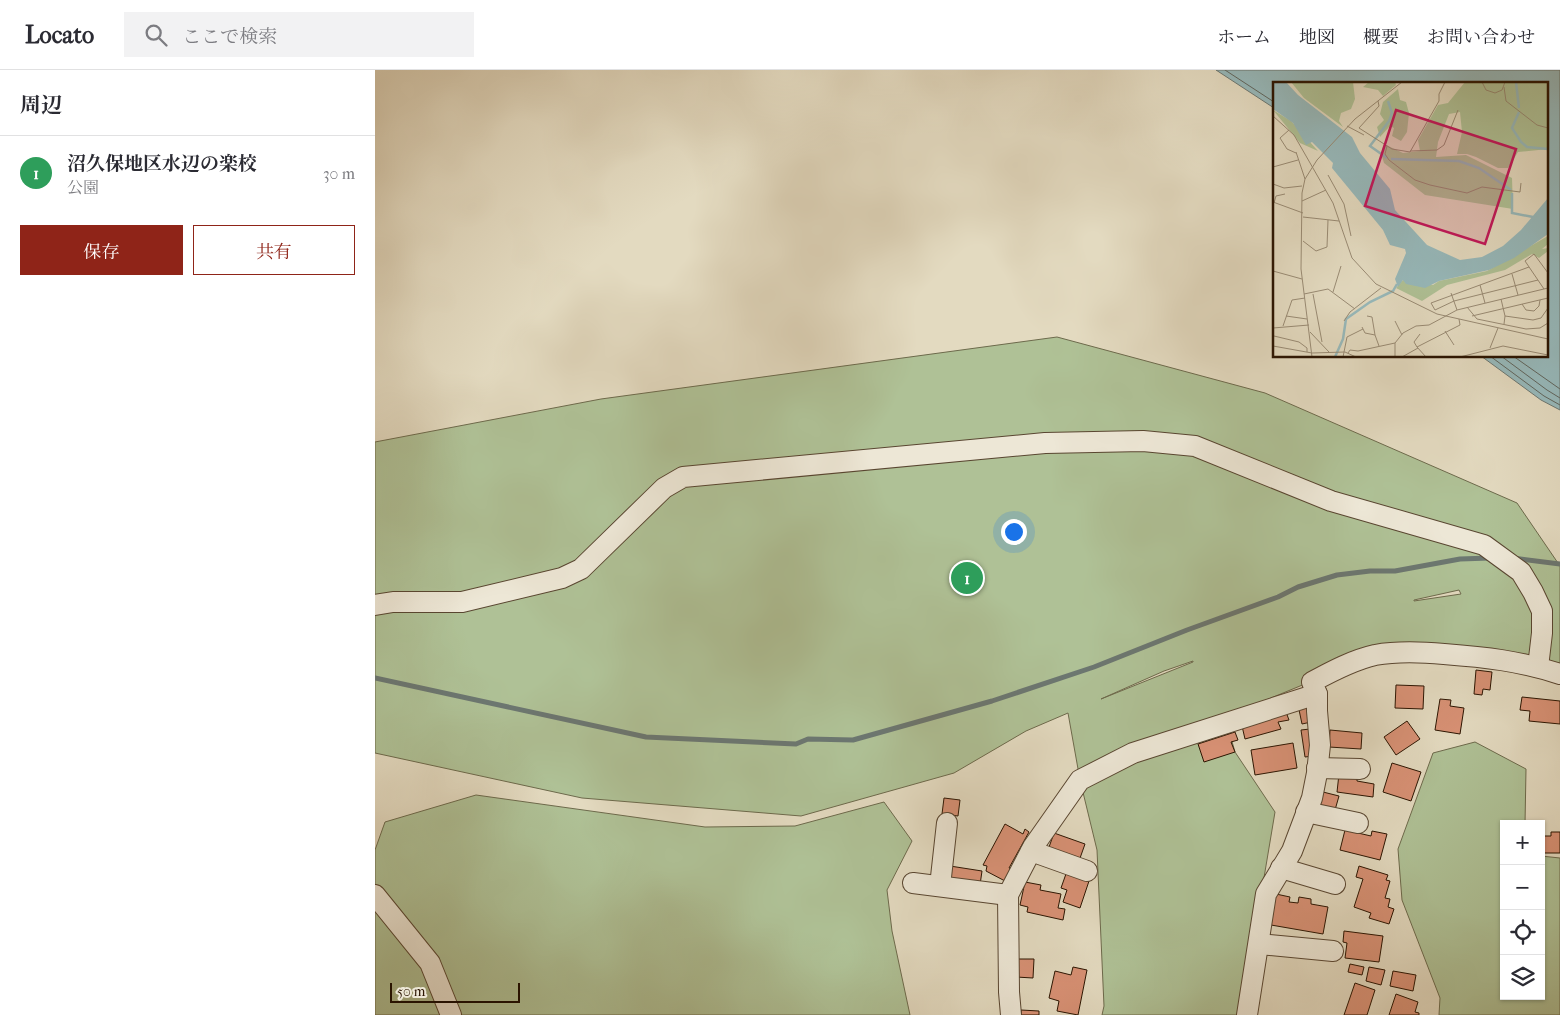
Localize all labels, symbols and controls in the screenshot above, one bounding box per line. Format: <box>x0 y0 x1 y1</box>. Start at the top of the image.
search box <box>124 12 474 57</box>
text: Locato <box>25 21 94 49</box>
icon: search <box>142 21 170 49</box>
text: ここで検索 <box>182 26 277 48</box>
text: ホーム <box>1217 27 1271 48</box>
text: 地図 <box>1299 27 1335 48</box>
text: 概要 <box>1363 27 1399 48</box>
text: お問い合わせ <box>1427 27 1535 48</box>
inset map <box>1273 82 1547 358</box>
text: 周辺 <box>20 93 62 117</box>
text: 沼久保地区水辺の楽校 <box>67 153 257 175</box>
text: 1 <box>33 164 39 183</box>
text: 30 m <box>323 164 355 183</box>
text: 公園 <box>67 178 99 197</box>
button: 保存 <box>20 225 183 275</box>
button: 共有 <box>193 225 355 275</box>
your location <box>1001 519 1027 545</box>
pin: 1 <box>951 559 983 597</box>
map controls <box>1500 820 1545 1000</box>
button: + <box>1500 820 1545 865</box>
button: − <box>1500 865 1545 910</box>
button: locate <box>1500 910 1545 955</box>
button: layers <box>1500 955 1545 1000</box>
scale bar <box>390 980 520 1003</box>
text: 50 m <box>397 983 425 1000</box>

